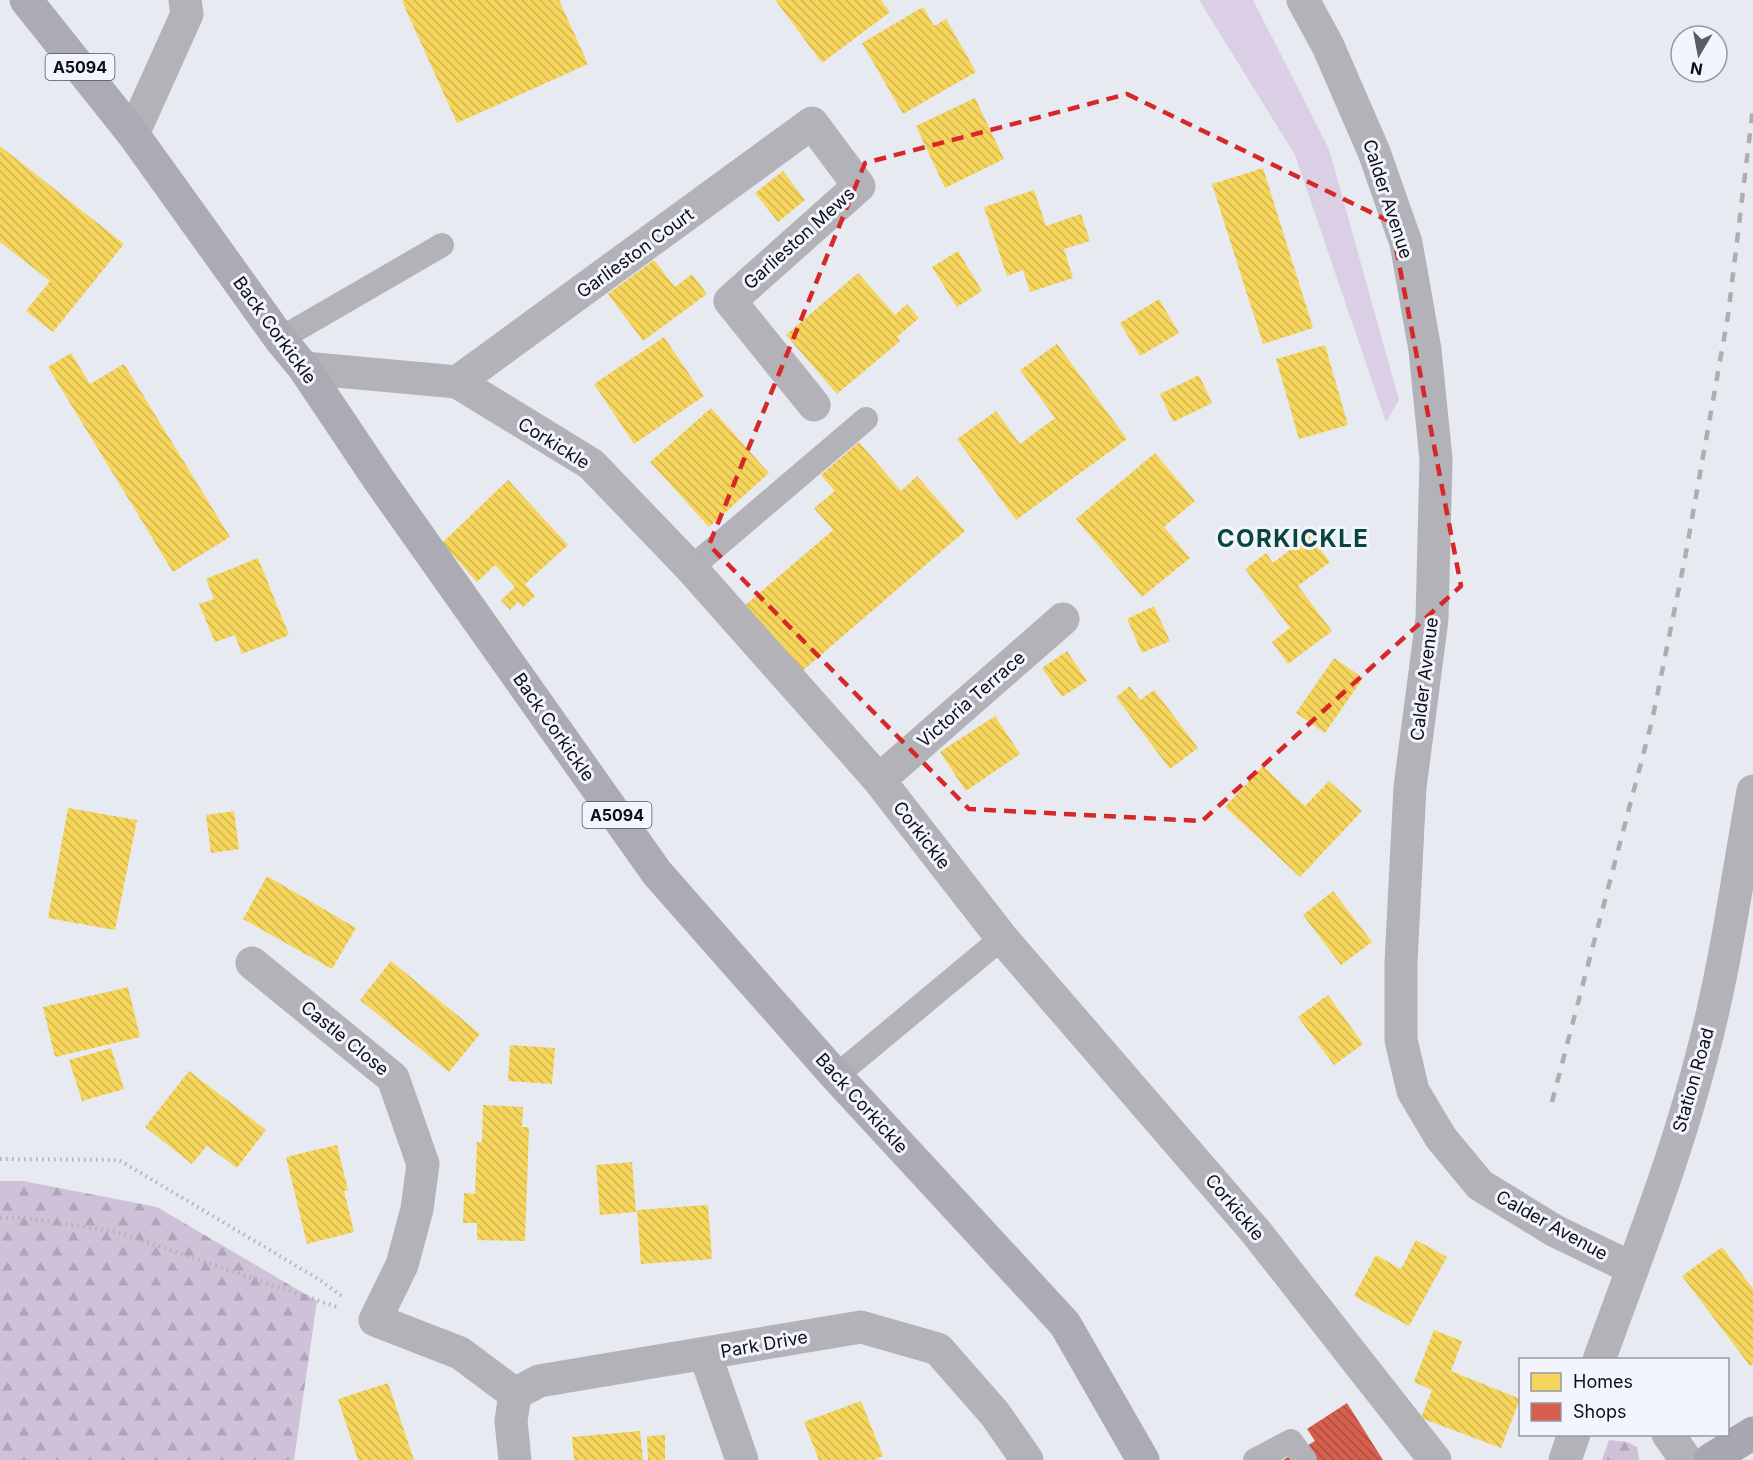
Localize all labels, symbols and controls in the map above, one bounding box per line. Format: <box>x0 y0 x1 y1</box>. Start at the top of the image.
north arrow <box>1669 24 1729 84</box>
road number: A5094 <box>46 54 115 80</box>
text: N <box>1689 58 1704 80</box>
street label: Calder Avenue <box>1359 137 1417 261</box>
street label: Garlieston Mews <box>739 183 859 293</box>
street label: Garlieston Court <box>573 204 698 302</box>
street label: Back Corkickle <box>229 272 321 388</box>
street label: Corkickle <box>514 413 594 473</box>
district label: CORKICKLE <box>1217 524 1369 553</box>
street label: Calder Avenue <box>1406 616 1442 742</box>
street label: Victoria Terrace <box>913 647 1029 751</box>
street label: Back Corkickle <box>509 669 599 785</box>
street label: Corkickle <box>889 797 955 873</box>
road number: A5094 <box>582 802 652 828</box>
street label: Castle Close <box>297 996 393 1080</box>
street label: Station Road <box>1668 1025 1718 1135</box>
street label: Back Corkickle <box>812 1049 912 1157</box>
street label: Corkickle <box>1201 1170 1269 1244</box>
street label: Calder Avenue <box>1493 1186 1611 1264</box>
street label: Park Drive <box>719 1326 809 1362</box>
legend <box>1519 1358 1729 1436</box>
text: Homes <box>1573 1371 1633 1392</box>
text: Shops <box>1573 1401 1627 1422</box>

